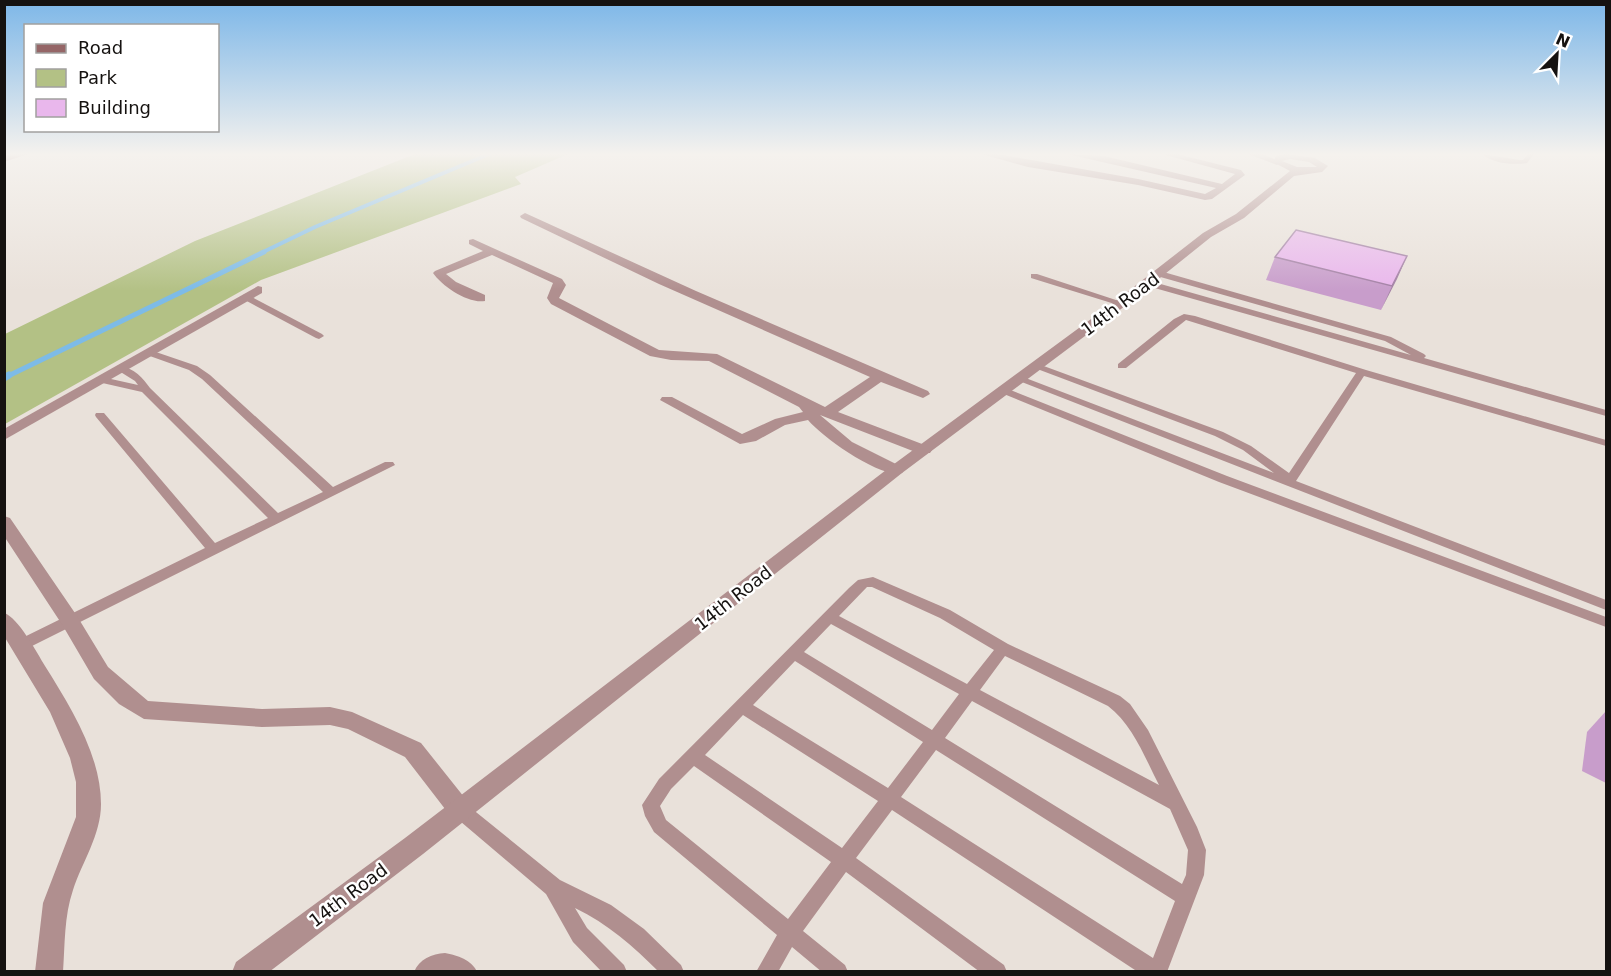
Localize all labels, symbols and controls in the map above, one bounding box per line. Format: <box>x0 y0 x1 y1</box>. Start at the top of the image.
legend <box>24 24 219 132</box>
north arrow <box>1527 24 1587 84</box>
text: N <box>1553 29 1573 52</box>
text: Road <box>78 37 123 58</box>
text: Park <box>78 67 117 88</box>
text: Building <box>78 97 151 118</box>
street label: 14th Road <box>1077 268 1163 340</box>
street label: 14th Road <box>690 561 776 635</box>
street label: 14th Road <box>305 859 391 931</box>

